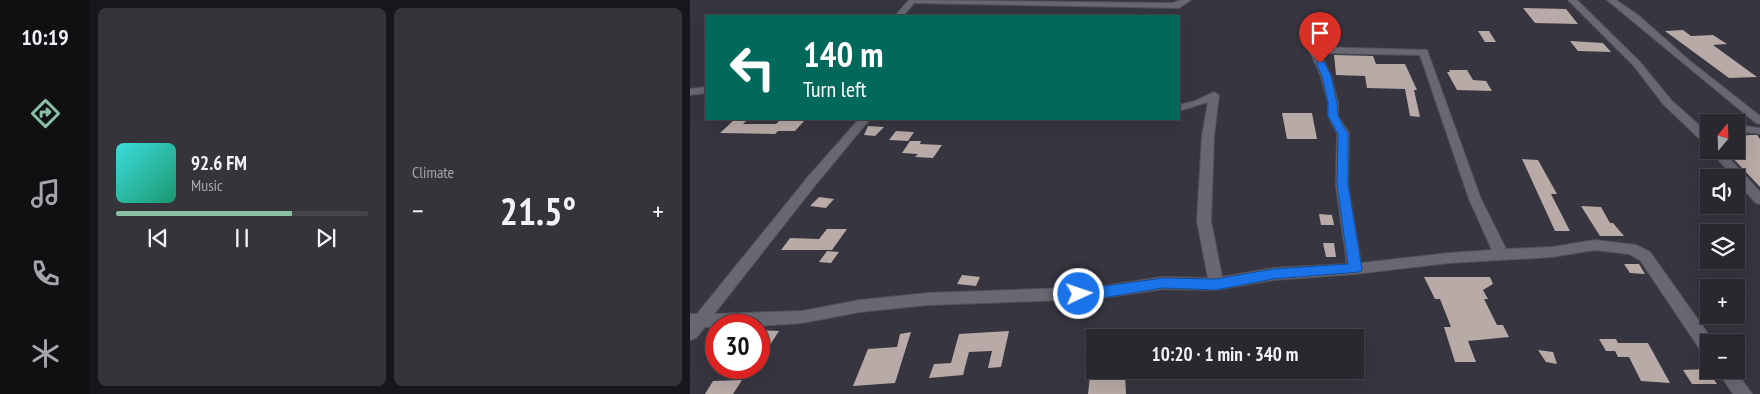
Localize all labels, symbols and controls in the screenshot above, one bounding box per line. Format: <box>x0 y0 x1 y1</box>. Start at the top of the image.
pin <box>1299 12 1341 63</box>
icon: arrive <box>1306 19 1334 47</box>
text: 10:19 <box>21 23 69 51</box>
text: 140 m <box>803 31 884 77</box>
icon: left <box>720 35 785 100</box>
text: Turn left <box>803 75 867 103</box>
icon: directions <box>28 96 63 131</box>
north arrow <box>1700 114 1745 159</box>
map controls <box>1700 114 1745 379</box>
text: 92.6 FM <box>191 151 247 175</box>
text: Climate <box>412 162 454 182</box>
button: sound <box>1700 169 1745 214</box>
text: Music <box>191 175 223 195</box>
icon: music <box>28 176 63 211</box>
text: 21.5° <box>500 186 576 235</box>
text: − <box>412 192 424 229</box>
text: + <box>652 192 664 229</box>
icon: previous <box>144 224 172 252</box>
icon: pause <box>228 224 256 252</box>
icon: next <box>312 224 340 252</box>
button: layers <box>1700 224 1745 269</box>
icon: phone <box>28 256 63 291</box>
position arrow <box>1052 267 1104 319</box>
button: + <box>1700 279 1745 324</box>
speed limit sign: 30 <box>705 314 770 379</box>
button: − <box>1700 334 1745 379</box>
icon: climate <box>28 336 63 371</box>
text: 10:20 · 1 min · 340 m <box>1152 342 1298 366</box>

